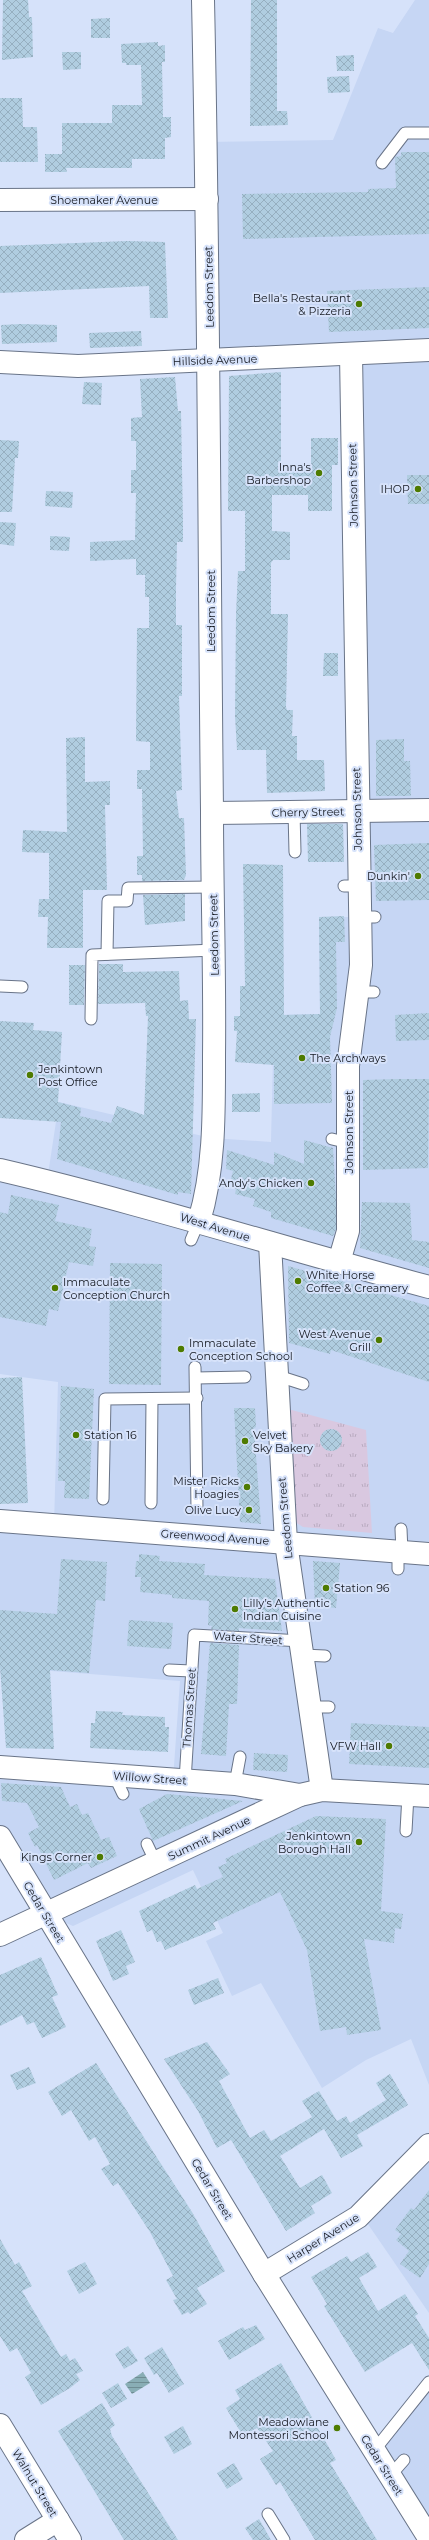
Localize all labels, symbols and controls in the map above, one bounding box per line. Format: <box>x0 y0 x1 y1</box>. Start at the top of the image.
street label: Shoemaker Avenue <box>50 193 158 207</box>
street label: Leedom Street <box>201 245 217 328</box>
place label: Bella's Restaurant & Pizzeria <box>253 291 352 318</box>
marker: Bella's Restaurant & Pizzeria <box>354 299 364 309</box>
street label: Hillside Avenue <box>172 352 258 368</box>
street label: Johnson Street <box>345 443 361 528</box>
place label: Inna's Barbershop <box>246 460 312 487</box>
marker: Inna's Barbershop <box>314 468 324 478</box>
place label: IHOP <box>381 482 410 496</box>
marker: IHOP <box>413 484 423 494</box>
street label: Leedom Street <box>204 570 218 652</box>
street label: Johnson Street <box>349 767 365 852</box>
street label: Cherry Street <box>272 804 345 820</box>
place label: Dunkin' <box>367 869 410 883</box>
marker: Dunkin' <box>413 871 423 881</box>
street label: Leedom Street <box>206 893 222 976</box>
place label: The Archways <box>310 1051 386 1065</box>
marker: The Archways <box>297 1053 307 1063</box>
place label: Jenkintown Post Office <box>37 1062 103 1089</box>
marker: Jenkintown Post Office <box>25 1070 35 1080</box>
street label: Johnson Street <box>342 1090 356 1175</box>
place label: Andy's Chicken <box>219 1176 303 1190</box>
marker: Andy's Chicken <box>306 1178 316 1188</box>
street label: West Avenue <box>178 1210 252 1244</box>
place label: White Horse Coffee & Creamery <box>306 1268 408 1295</box>
place label: Immaculate Conception Church <box>63 1275 170 1302</box>
marker: White Horse Coffee & Creamery <box>293 1276 303 1286</box>
marker: Immaculate Conception Church <box>50 1283 60 1293</box>
place label: West Avenue Grill <box>299 1327 371 1354</box>
marker: West Avenue Grill <box>374 1335 384 1345</box>
place label: Immaculate Conception School <box>189 1336 293 1363</box>
marker: Immaculate Conception School <box>176 1344 186 1354</box>
place label: Station 16 <box>84 1428 137 1442</box>
place label: Velvet Sky Bakery <box>253 1428 313 1455</box>
marker: Station 16 <box>71 1430 81 1440</box>
marker: Velvet Sky Bakery <box>240 1436 250 1446</box>
place label: Mister Ricks Hoagies <box>173 1474 240 1501</box>
street label: Leedom Street <box>274 1476 296 1559</box>
marker: Mister Ricks Hoagies <box>242 1482 252 1492</box>
place label: Olive Lucy <box>185 1503 241 1517</box>
marker: Olive Lucy <box>244 1505 254 1515</box>
street label: Greenwood Avenue <box>160 1526 270 1548</box>
place label: Station 96 <box>334 1581 390 1595</box>
marker: Station 96 <box>321 1583 331 1593</box>
place label: Lilly’s Authentic Indian Cuisine <box>243 1596 330 1623</box>
marker: Lilly’s Authentic Indian Cuisine <box>230 1604 240 1614</box>
street label: Water Street <box>213 1629 284 1647</box>
street label: Thomas Street <box>179 1667 199 1749</box>
place label: VFW Hall <box>330 1739 381 1753</box>
marker: VFW Hall <box>384 1741 394 1751</box>
street label: Willow Street <box>113 1768 188 1788</box>
street label: Summit Avenue <box>166 1813 253 1863</box>
place label: Jenkintown Borough Hall <box>278 1829 351 1856</box>
marker: Jenkintown Borough Hall <box>354 1837 364 1847</box>
place label: Kings Corner <box>21 1850 92 1864</box>
marker: Kings Corner <box>95 1852 105 1862</box>
street label: Cedar Street <box>20 1879 68 1945</box>
street label: Cedar Street <box>188 2156 236 2222</box>
street label: Harper Avenue <box>284 2210 362 2266</box>
place label: Meadowlane Montessori School <box>228 2415 329 2442</box>
marker: Meadowlane Montessori School <box>332 2423 342 2433</box>
street label: Cedar Street <box>358 2432 406 2498</box>
street label: Walnut Street <box>9 2447 61 2520</box>

